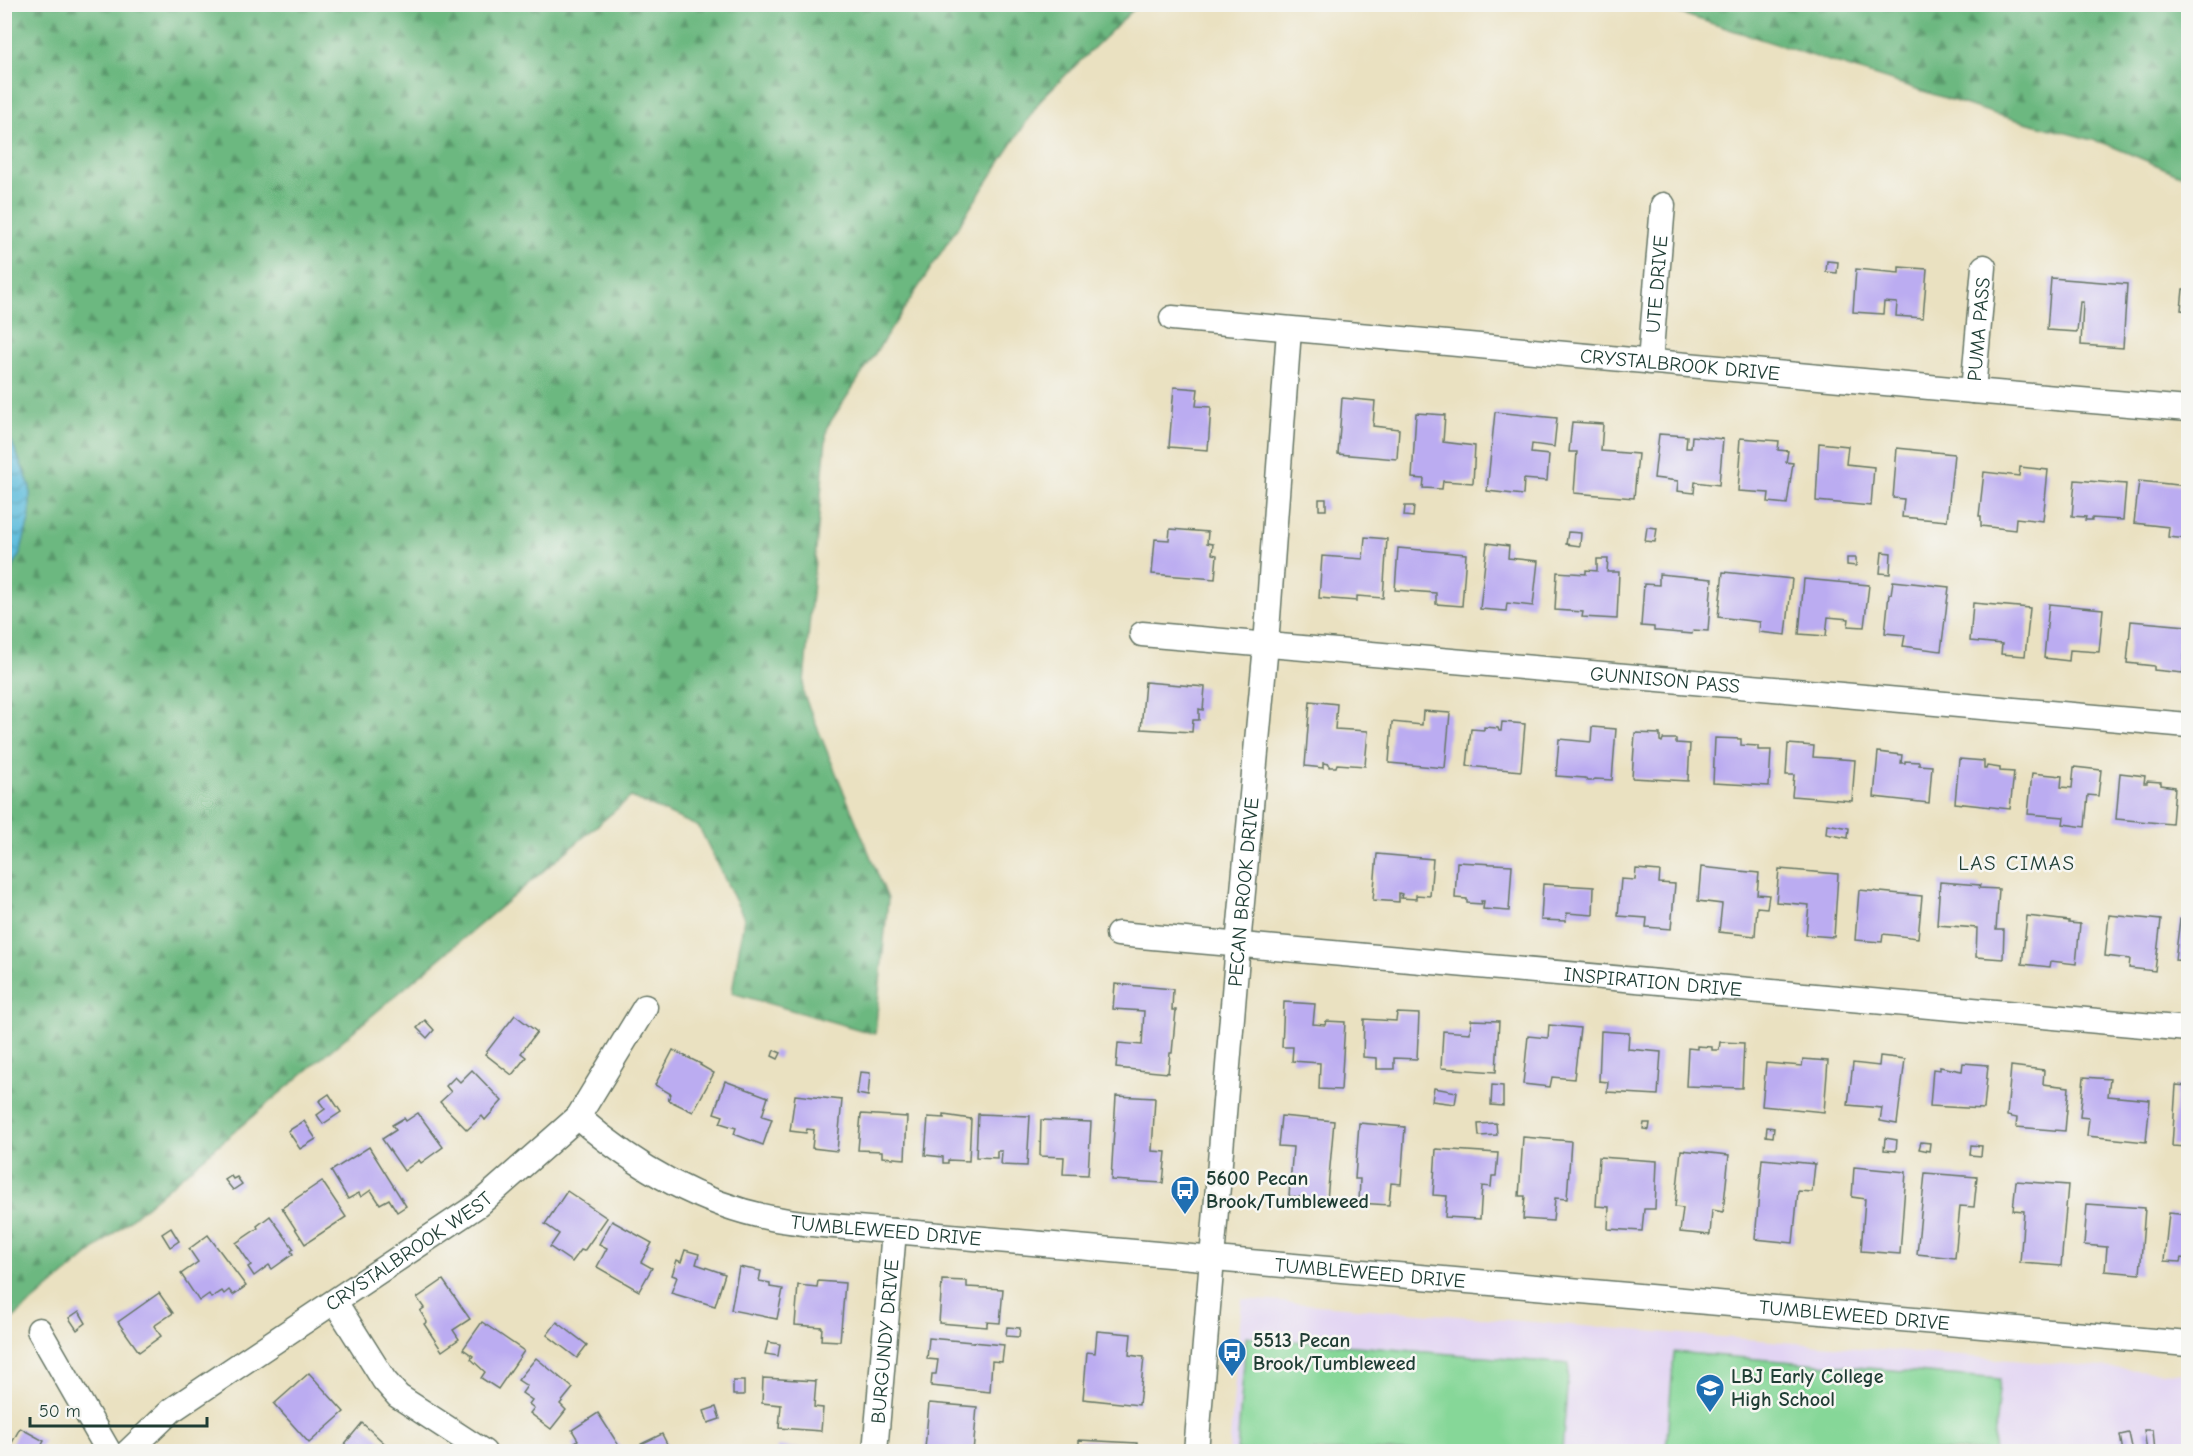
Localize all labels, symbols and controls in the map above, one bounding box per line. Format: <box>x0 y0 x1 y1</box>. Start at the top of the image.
street label: UTE DRIVE <box>1641 234 1672 334</box>
street label: PUMA PASS <box>1963 276 1995 382</box>
street label: CRYSTALBROOK DRIVE <box>1579 344 1781 385</box>
street label: GUNNISON PASS <box>1589 662 1741 698</box>
street label: PECAN BROOK DRIVE <box>1224 796 1264 988</box>
district label: LAS CIMAS <box>1958 851 2076 875</box>
street label: INSPIRATION DRIVE <box>1563 963 1743 1001</box>
place label: 5600 Pecan Brook/Tumbleweed <box>1206 1167 1369 1213</box>
bus stop icon: 5600 Pecan Brook/Tumbleweed <box>1169 1174 1201 1216</box>
street label: CRYSTALBROOK WEST <box>321 1186 498 1316</box>
street label: TUMBLEWEED DRIVE <box>789 1211 982 1251</box>
street label: TUMBLEWEED DRIVE <box>1274 1253 1467 1293</box>
street label: BURGUNDY DRIVE <box>866 1258 904 1425</box>
street label: TUMBLEWEED DRIVE <box>1758 1296 1951 1335</box>
place label: 5513 Pecan Brook/Tumbleweed <box>1253 1329 1416 1375</box>
bus stop icon: 5513 Pecan Brook/Tumbleweed <box>1216 1336 1248 1378</box>
place label: LBJ Early College High School <box>1731 1365 1884 1411</box>
school or university icon: LBJ Early College High School <box>1694 1372 1726 1414</box>
scale bar <box>30 1390 207 1428</box>
text: 50 m <box>39 1401 81 1422</box>

